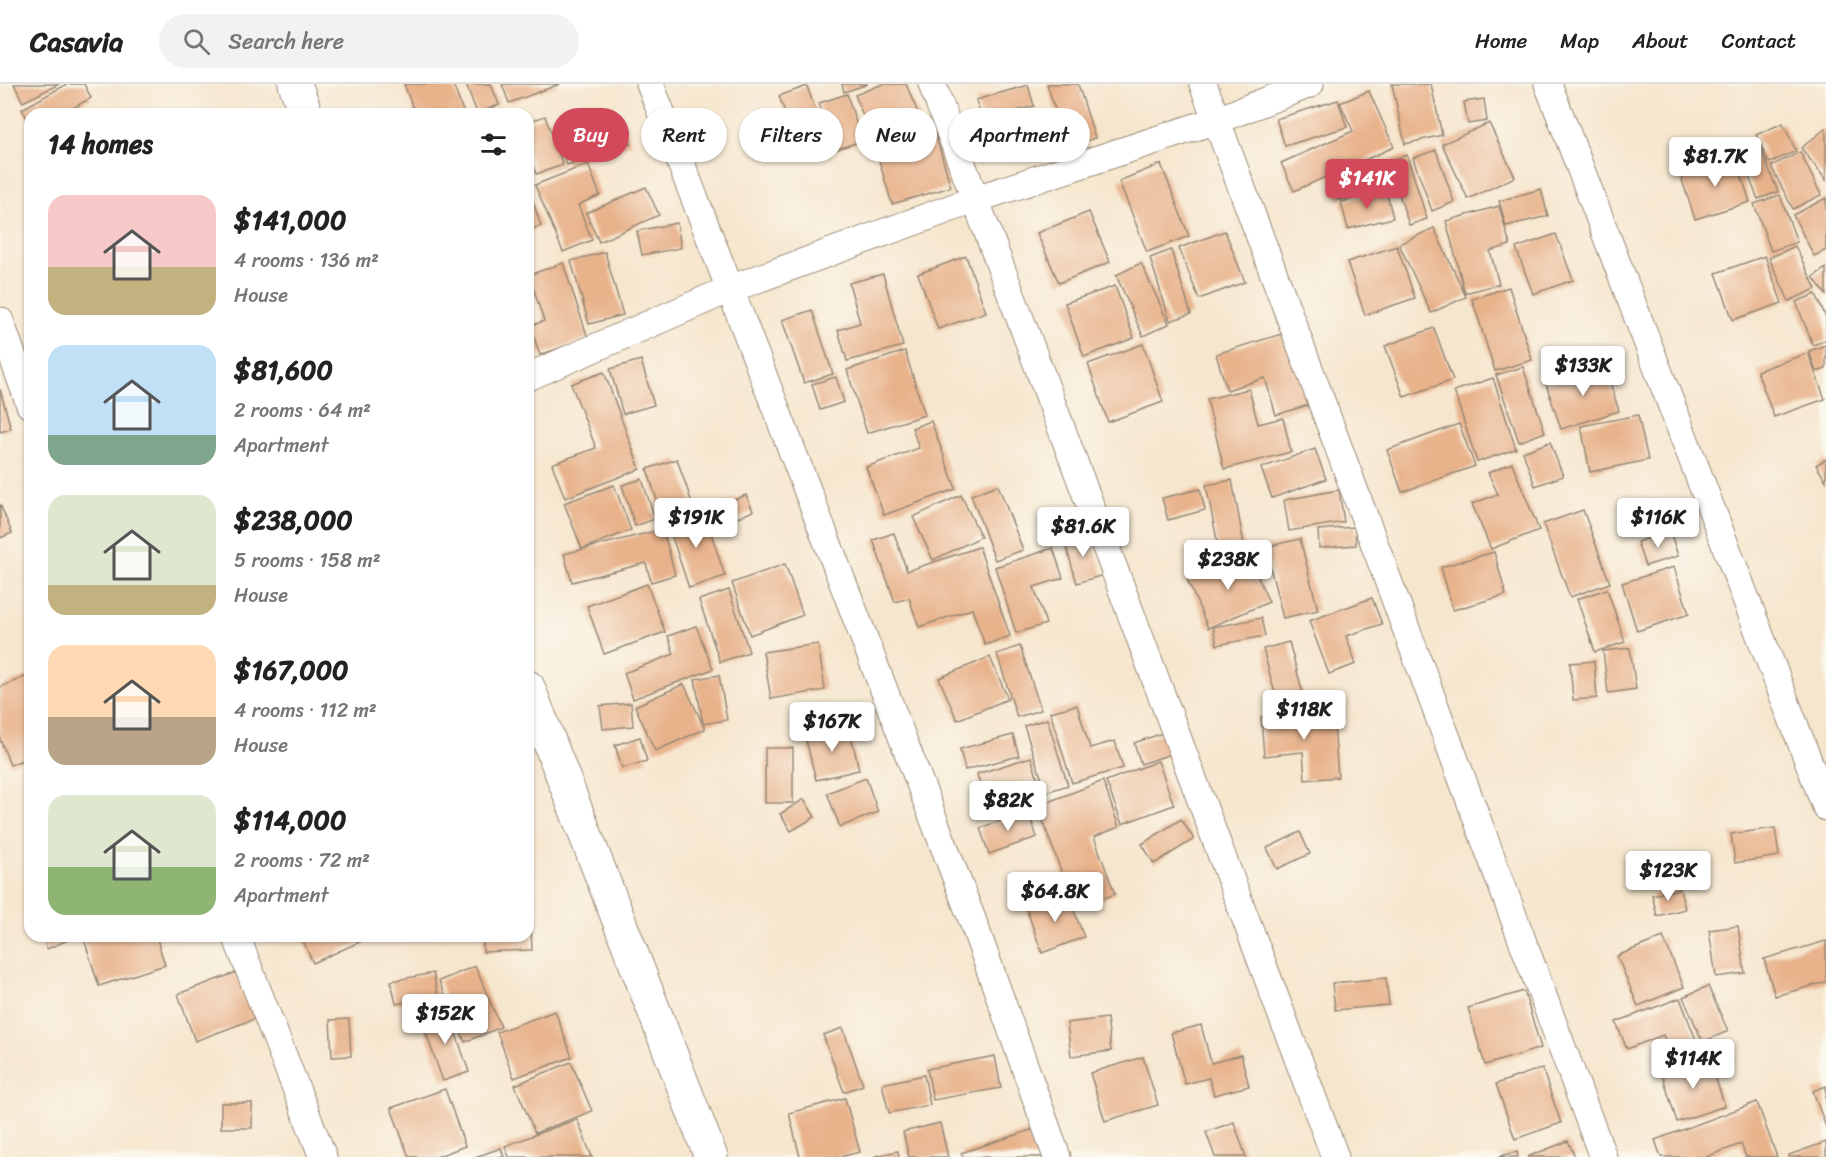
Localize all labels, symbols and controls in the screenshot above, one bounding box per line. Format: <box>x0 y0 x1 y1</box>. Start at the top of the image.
search box <box>159 14 579 68</box>
text: Casavia <box>30 17 123 66</box>
text: Search here <box>228 22 344 61</box>
text: Home <box>1475 22 1527 60</box>
text: Map <box>1560 22 1599 60</box>
text: About <box>1632 22 1689 60</box>
text: Contact <box>1722 22 1796 60</box>
icon: search <box>180 25 213 58</box>
chip: Buy <box>552 108 629 162</box>
chip: Rent <box>641 108 727 162</box>
chip: Filters <box>739 108 843 162</box>
chip: New <box>855 108 937 162</box>
chip: Apartment <box>949 108 1090 162</box>
text: 14 homes <box>48 121 153 167</box>
icon: filters <box>477 128 510 161</box>
pin: $81.7K <box>1666 137 1764 188</box>
text: $81.7K <box>1683 139 1747 174</box>
pin: $141K <box>1325 159 1409 210</box>
text: $141K <box>1339 161 1395 196</box>
text: $141,000 <box>234 197 346 243</box>
icon: home <box>96 219 168 291</box>
text: 4 rooms · 136 m² <box>234 243 379 278</box>
text: House <box>234 278 288 313</box>
pin: $133K <box>1541 346 1625 397</box>
text: $81,600 <box>234 347 333 393</box>
text: $133K <box>1555 348 1611 383</box>
icon: home <box>96 369 168 441</box>
text: 2 rooms · 64 m² <box>234 393 371 428</box>
text: Apartment <box>234 428 328 463</box>
text: $238,000 <box>234 497 353 543</box>
pin: $191K <box>654 498 738 549</box>
pin: $116K <box>1616 498 1700 549</box>
text: $191K <box>668 500 724 535</box>
text: $116K <box>1631 500 1685 535</box>
pin: $81.6K <box>1034 507 1132 558</box>
text: $81.6K <box>1051 509 1115 544</box>
icon: home <box>96 519 168 591</box>
pin: $238K <box>1186 540 1270 591</box>
text: $238K <box>1198 542 1258 577</box>
text: 5 rooms · 158 m² <box>234 543 381 578</box>
text: House <box>234 578 288 613</box>
text: $167,000 <box>234 647 349 693</box>
icon: home <box>96 669 168 741</box>
pin: $118K <box>1262 690 1346 741</box>
text: $118K <box>1277 692 1331 727</box>
text: 4 rooms · 112 m² <box>234 693 377 728</box>
pin: $167K <box>790 702 874 753</box>
text: $167K <box>804 704 860 739</box>
text: House <box>234 728 288 763</box>
pin: $82K <box>972 781 1044 832</box>
text: $82K <box>983 783 1033 818</box>
text: $114,000 <box>234 797 346 843</box>
icon: home <box>96 819 168 891</box>
text: 2 rooms · 72 m² <box>234 843 370 878</box>
pin: $123K <box>1626 851 1710 902</box>
text: $123K <box>1640 853 1696 888</box>
pin: $64.8K <box>1006 872 1104 923</box>
text: $64.8K <box>1021 874 1089 909</box>
text: Apartment <box>234 878 328 913</box>
pin: $152K <box>403 994 487 1045</box>
text: $152K <box>416 996 474 1031</box>
pin: $114K <box>1651 1039 1735 1090</box>
text: $114K <box>1665 1041 1721 1076</box>

